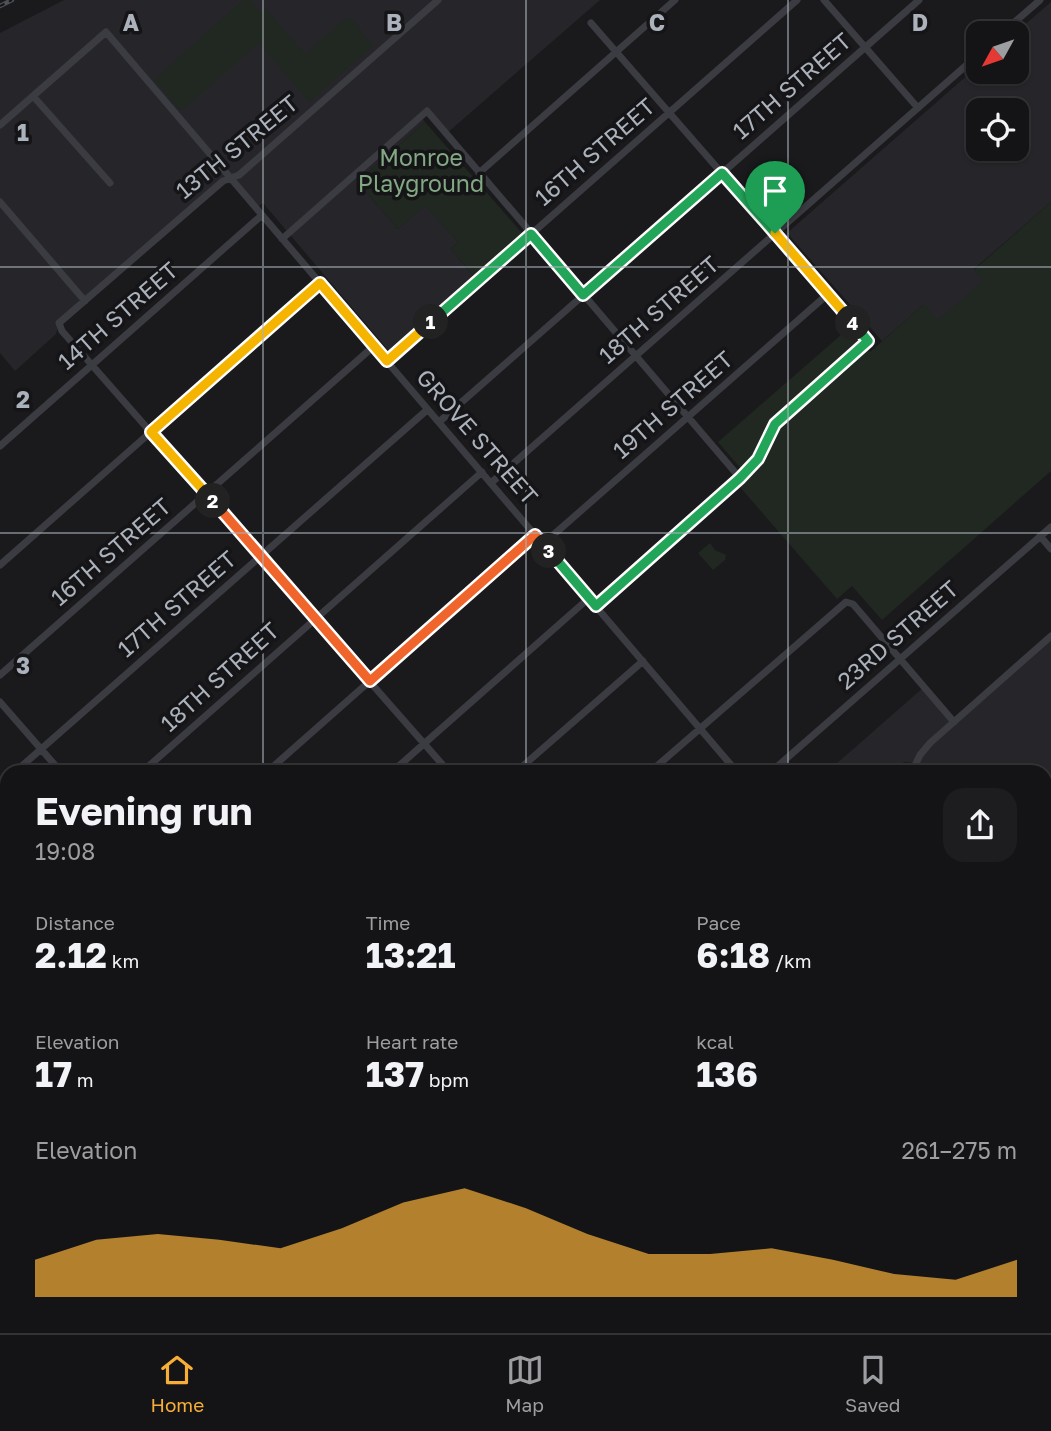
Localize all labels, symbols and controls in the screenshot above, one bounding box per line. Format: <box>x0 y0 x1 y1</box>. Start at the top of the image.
text: A <box>123 8 140 36</box>
text: B <box>386 8 402 36</box>
text: C <box>649 8 665 36</box>
text: D <box>912 8 928 36</box>
north arrow <box>966 21 1029 84</box>
map controls <box>966 21 1029 161</box>
street label: 17TH STREET <box>726 26 856 144</box>
street label: 13TH STREET <box>170 88 303 204</box>
street label: 16TH STREET <box>529 92 660 211</box>
button: locate <box>966 98 1029 161</box>
text: 1 <box>17 118 29 146</box>
park label: Monroe Playground <box>358 143 484 197</box>
pin <box>745 161 805 233</box>
icon: arrive <box>756 172 794 210</box>
street label: 18TH STREET <box>593 250 724 369</box>
street label: 14TH STREET <box>52 256 183 375</box>
pin: 1 <box>414 304 448 340</box>
pin: 4 <box>836 306 870 340</box>
text: 1 <box>426 310 435 333</box>
text: 4 <box>847 311 858 334</box>
street label: 19TH STREET <box>607 345 738 464</box>
street label: GROVE STREET <box>411 363 544 510</box>
text: 2 <box>16 385 30 413</box>
pin: 2 <box>196 484 230 518</box>
text: 2 <box>207 489 218 512</box>
street label: 16TH STREET <box>45 492 176 611</box>
pin: 3 <box>532 534 566 568</box>
text: 3 <box>543 539 554 562</box>
street label: 17TH STREET <box>111 544 241 662</box>
street label: 23RD STREET <box>831 574 964 694</box>
street label: 18TH STREET <box>154 616 284 737</box>
text: 3 <box>16 651 30 679</box>
text: Evening run <box>35 788 253 833</box>
button: share <box>943 788 1017 862</box>
text: 19:08 <box>35 837 95 865</box>
text: Distance <box>35 911 115 934</box>
text: Time <box>366 911 410 934</box>
text: Pace <box>696 911 741 934</box>
text: 2.12 <box>35 934 107 976</box>
text: 13:21 <box>366 934 456 976</box>
text: 6:18 <box>696 934 770 976</box>
text: km <box>107 949 139 972</box>
text: /km <box>770 949 812 972</box>
text: Elevation <box>35 1030 120 1053</box>
text: Heart rate <box>366 1030 458 1053</box>
text: kcal <box>696 1030 734 1053</box>
text: 17 <box>35 1053 72 1095</box>
text: 137 <box>366 1053 424 1095</box>
text: 136 <box>696 1053 758 1095</box>
text: m <box>72 1068 94 1091</box>
text: bpm <box>424 1068 469 1091</box>
text: Elevation <box>35 1136 137 1164</box>
text: 261–275 m <box>901 1136 1017 1164</box>
tab: Home <box>151 1351 204 1416</box>
tab: Map <box>505 1351 544 1416</box>
tab: Saved <box>845 1351 900 1416</box>

